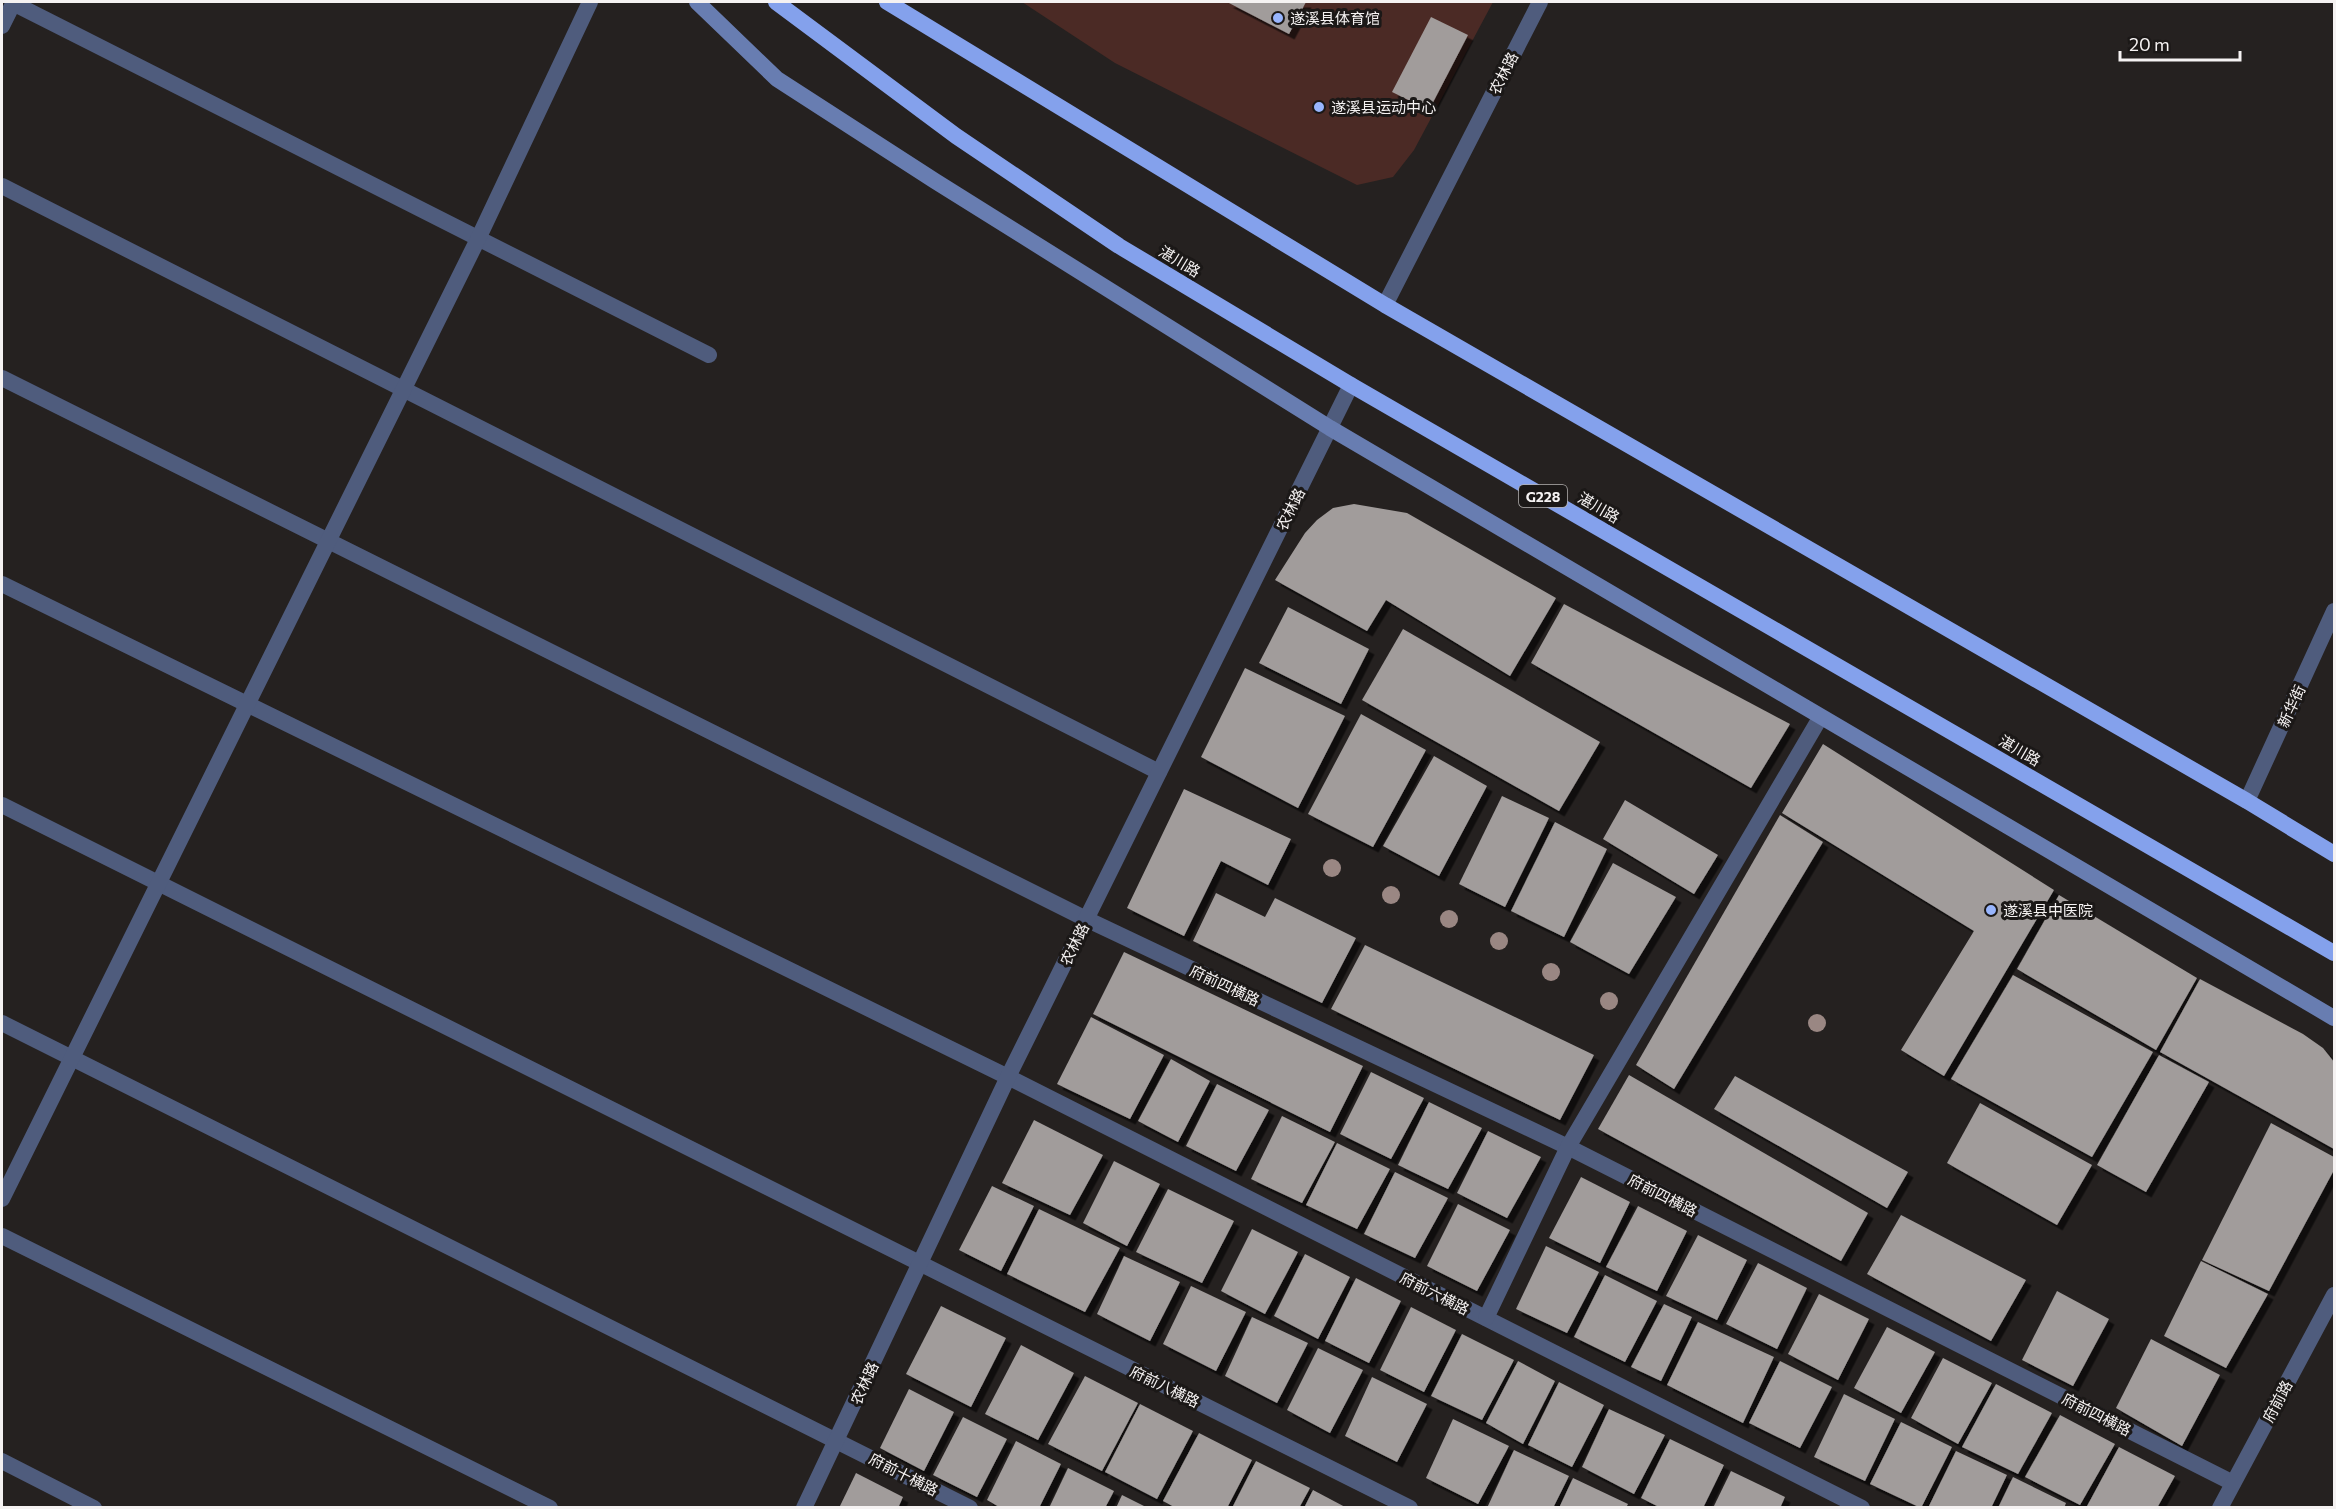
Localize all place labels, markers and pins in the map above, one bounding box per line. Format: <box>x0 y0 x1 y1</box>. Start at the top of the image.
place label: 遂溪县体育馆 <box>1290 9 1380 27</box>
marker: 遂溪县体育馆 <box>1271 11 1285 25</box>
place label: 遂溪县运动中心 <box>1331 98 1436 116</box>
marker: 遂溪县运动中心 <box>1312 100 1326 114</box>
place label: 遂溪县中医院 <box>2003 901 2093 919</box>
marker: 遂溪县中医院 <box>1984 903 1998 917</box>

